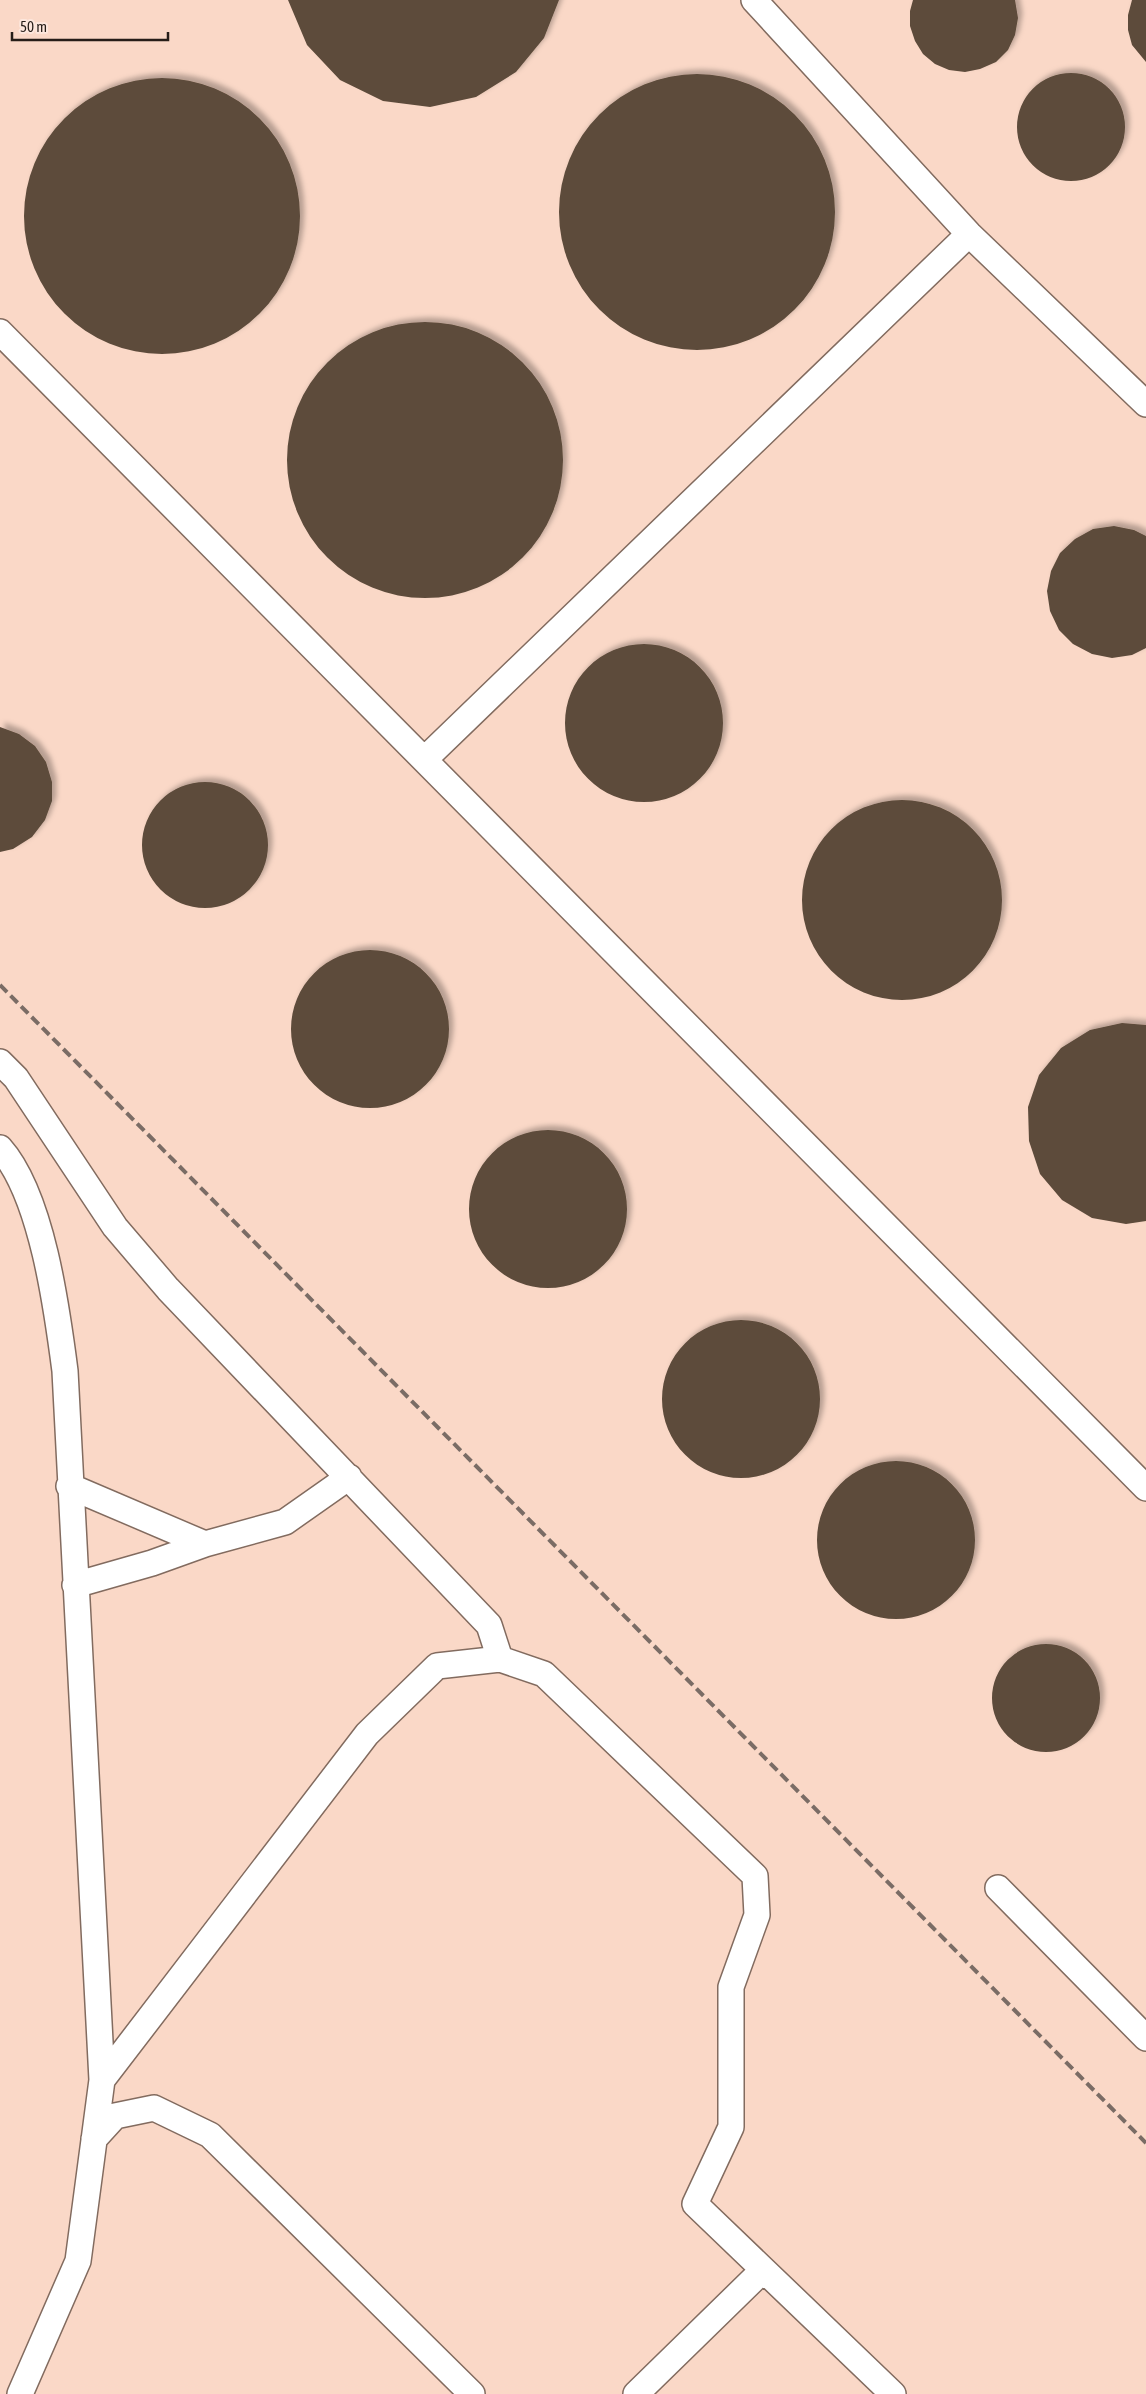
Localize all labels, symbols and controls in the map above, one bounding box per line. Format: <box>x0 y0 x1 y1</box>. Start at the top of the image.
scale bar <box>12 10 169 42</box>
text: 50 m <box>20 18 47 35</box>

